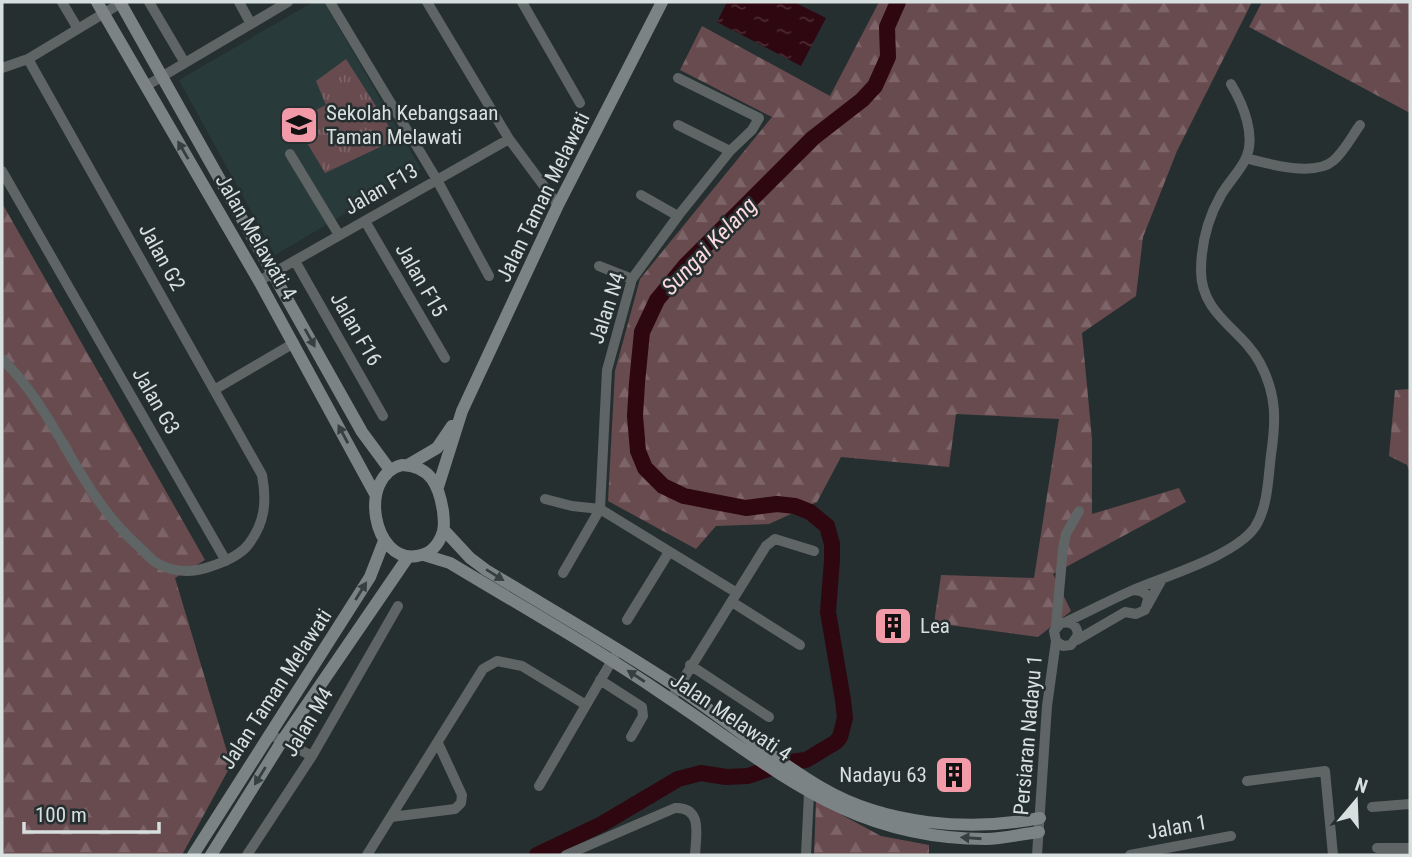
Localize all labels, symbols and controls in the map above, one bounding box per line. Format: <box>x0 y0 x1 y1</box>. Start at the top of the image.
place label: Sekolah Kebangsaan Taman Melawati <box>326 101 498 149</box>
school or university icon: Sekolah Kebangsaan Taman Melawati <box>278 104 320 146</box>
street label: Jalan Taman Melawati <box>492 108 594 286</box>
one-way arrow <box>177 141 190 160</box>
street label: Jalan F13 <box>340 158 422 220</box>
street label: Jalan Melawati 4 <box>210 170 302 304</box>
water label: Sungai Kelang <box>656 192 763 301</box>
street label: Jalan G2 <box>134 219 190 295</box>
street label: Jalan F15 <box>390 239 452 321</box>
street label: Jalan N4 <box>584 269 630 347</box>
street label: Jalan F16 <box>325 288 387 370</box>
one-way arrow <box>304 329 316 348</box>
street label: Jalan G3 <box>127 363 185 439</box>
one-way arrow <box>337 424 348 444</box>
one-way arrow <box>485 569 505 582</box>
one-way arrow <box>355 581 368 600</box>
street label: Jalan Taman Melawati <box>215 605 337 773</box>
building icon: Lea <box>872 605 914 647</box>
place label: Lea <box>920 614 950 638</box>
street label: Persiaran Nadayu 1 <box>1009 654 1047 816</box>
street label: Jalan Melawati 4 <box>666 668 796 766</box>
one-way arrow <box>627 669 645 683</box>
street label: Jalan M4 <box>278 683 338 761</box>
building icon: Nadayu 63 <box>933 754 975 796</box>
place label: Nadayu 63 <box>839 763 927 787</box>
one-way arrow <box>254 766 267 786</box>
north arrow <box>1321 766 1391 836</box>
text: N <box>1352 773 1371 798</box>
scale bar <box>24 790 159 834</box>
text: 100 m <box>35 803 87 827</box>
street label: Jalan 1 <box>1145 810 1209 844</box>
one-way arrow <box>960 832 982 843</box>

